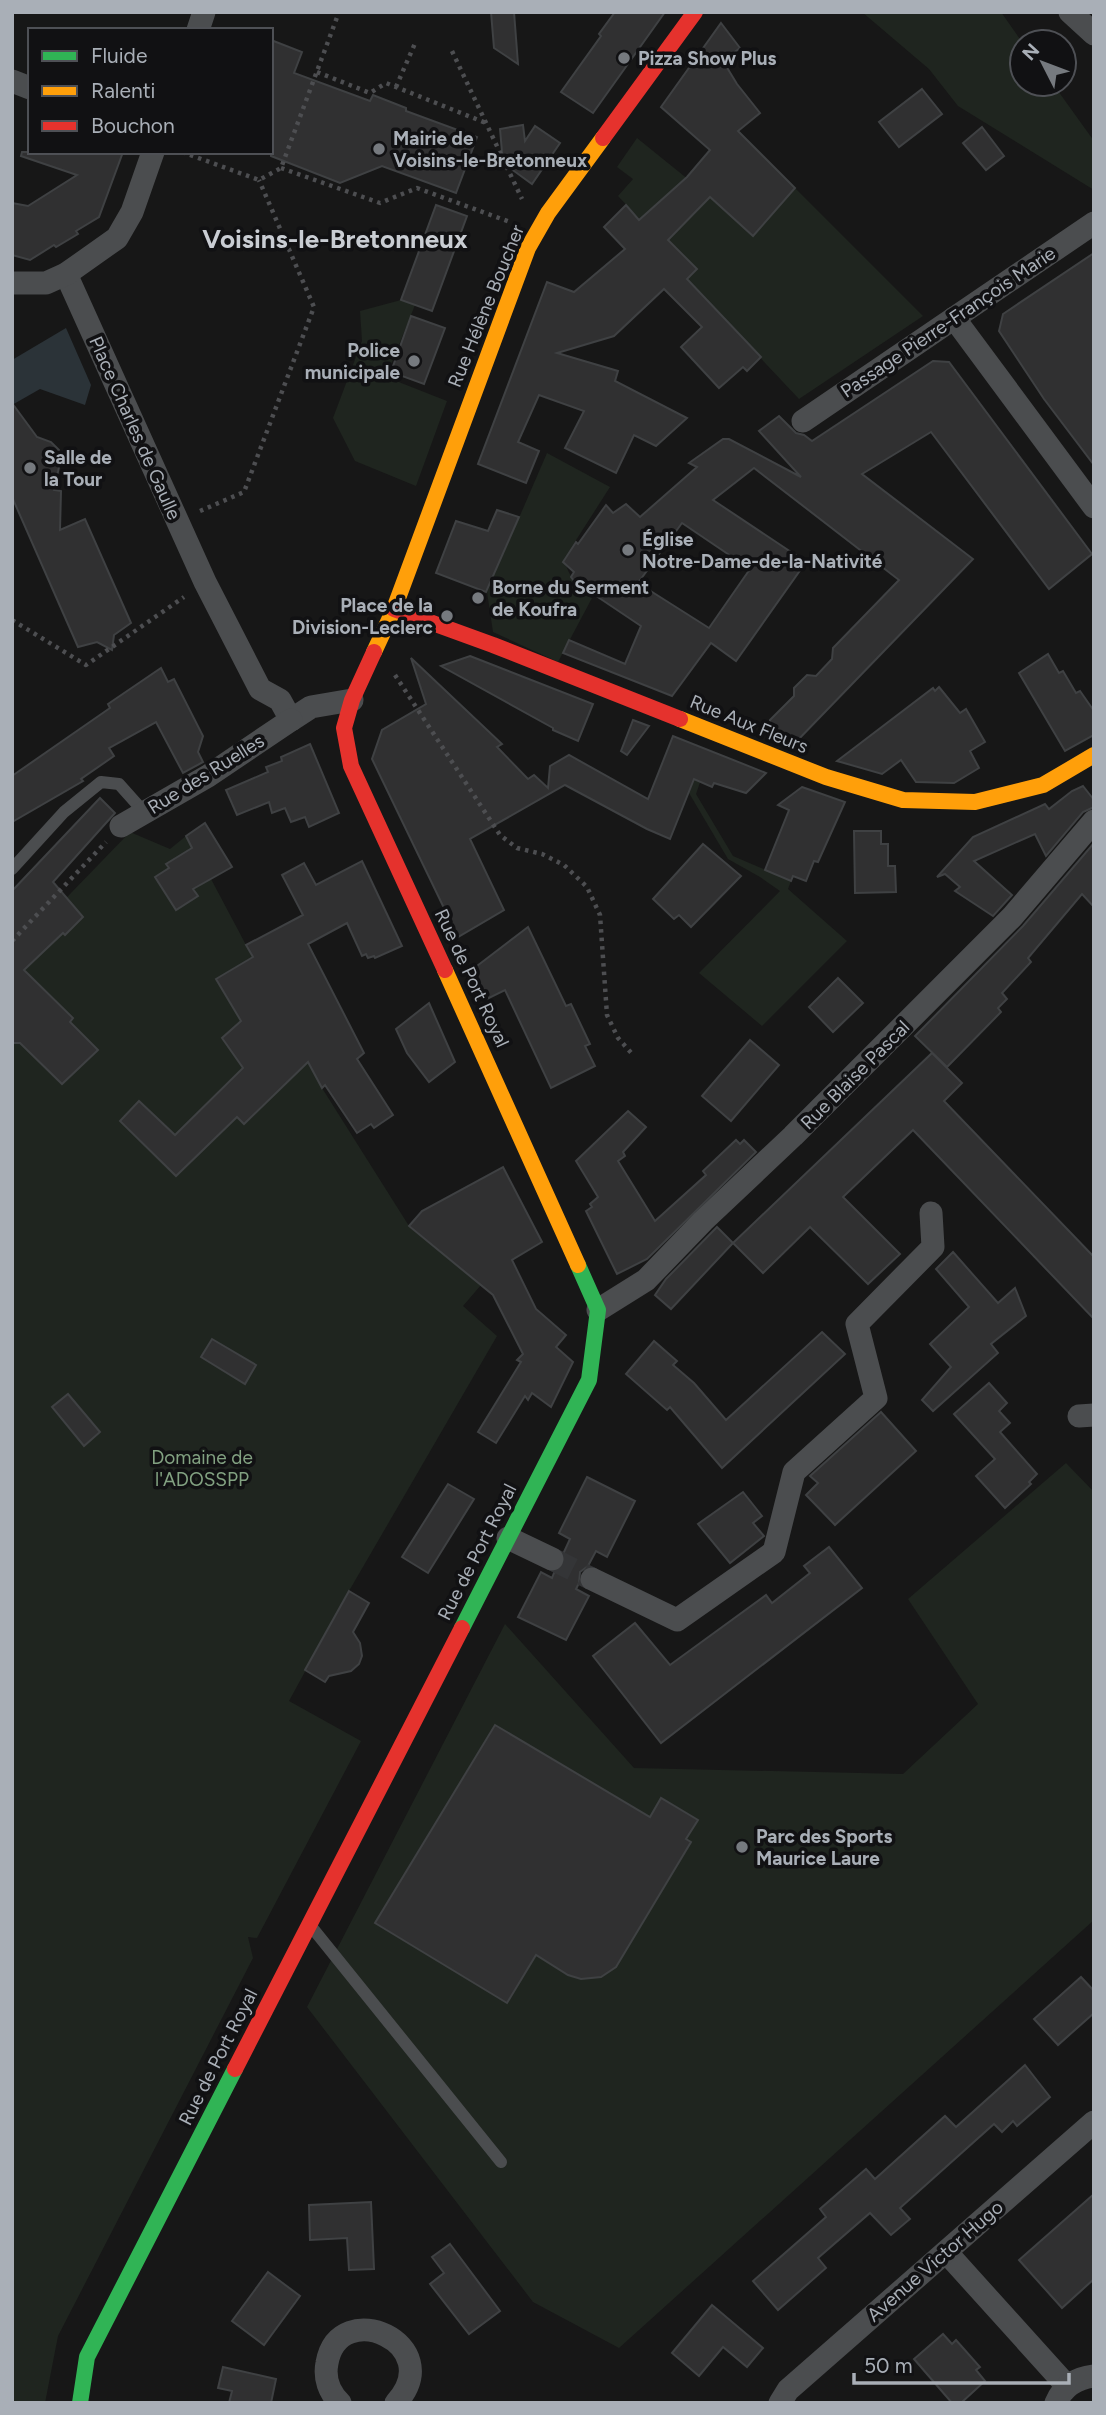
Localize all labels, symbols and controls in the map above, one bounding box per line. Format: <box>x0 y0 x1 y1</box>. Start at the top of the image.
legend <box>28 28 273 154</box>
north arrow <box>1008 28 1078 98</box>
text: N <box>1017 39 1044 65</box>
text: Fluide <box>91 43 147 68</box>
place label: Pizza Show Plus <box>638 47 777 70</box>
marker: Pizza Show Plus <box>616 50 632 66</box>
text: Ralenti <box>91 78 155 103</box>
text: Bouchon <box>91 113 175 138</box>
place label: Mairie de Voisins-le-Bretonneux <box>393 127 587 172</box>
marker: Mairie de Voisins-le-Bretonneux <box>371 141 387 157</box>
street label: Rue Hélène Boucher <box>443 221 529 391</box>
district label: Voisins-le-Bretonneux <box>202 223 468 255</box>
street label: Passage Pierre-François Marie <box>836 241 1060 403</box>
street label: Place Charles de Gaulle <box>84 333 186 523</box>
place label: Police municipale <box>305 339 400 384</box>
marker: Police municipale <box>406 353 422 369</box>
place label: Salle de la Tour <box>44 446 112 491</box>
marker: Salle de la Tour <box>22 460 38 476</box>
place label: Église Notre-Dame-de-la-Nativité <box>642 528 883 573</box>
marker: Église Notre-Dame-de-la-Nativité <box>620 542 636 558</box>
place label: Borne du Serment de Koufra <box>492 576 649 621</box>
marker: Borne du Serment de Koufra <box>470 590 486 606</box>
place label: Place de la Division-Leclerc <box>292 594 433 639</box>
marker: Place de la Division-Leclerc <box>439 608 455 624</box>
street label: Rue Aux Fleurs <box>687 690 812 758</box>
street label: Rue des Ruelles <box>143 729 269 819</box>
street label: Rue de Port Royal <box>430 905 514 1051</box>
street label: Rue Blaise Pascal <box>796 1016 914 1134</box>
park label: Domaine de l'ADOSSPP <box>151 1446 253 1491</box>
street label: Rue de Port Royal <box>433 1480 521 1624</box>
place label: Parc des Sports Maurice Laure <box>756 1825 893 1870</box>
marker: Parc des Sports Maurice Laure <box>734 1839 750 1855</box>
street label: Rue de Port Royal <box>174 1985 262 2129</box>
street label: Avenue Victor Hugo <box>862 2196 1008 2326</box>
scale bar <box>854 2342 1069 2386</box>
text: 50 m <box>864 2353 913 2378</box>

